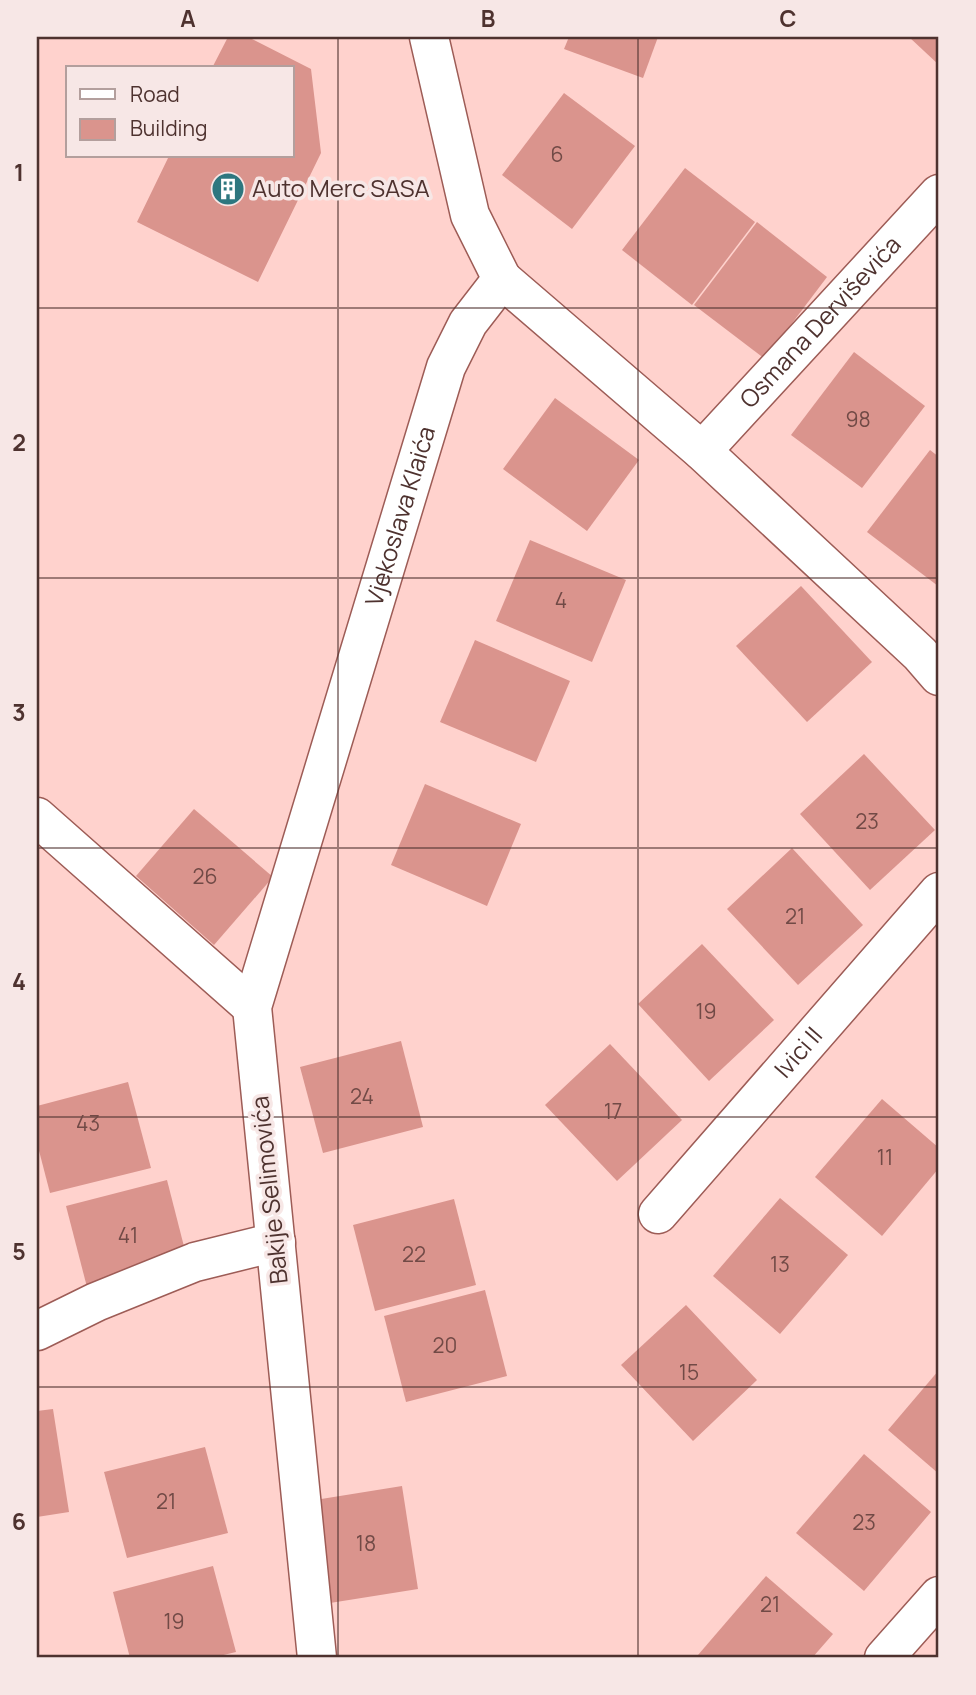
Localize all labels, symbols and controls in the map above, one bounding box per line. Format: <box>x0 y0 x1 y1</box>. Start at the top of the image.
text: A <box>180 2 196 34</box>
text: B <box>481 2 495 34</box>
text: C <box>780 2 797 34</box>
legend <box>66 66 294 158</box>
text: Road <box>130 80 180 108</box>
text: Building <box>130 114 207 142</box>
house number: 6 <box>550 140 564 168</box>
text: 1 <box>14 156 24 188</box>
building icon: Auto Merc SASA <box>209 170 247 208</box>
place label: Auto Merc SASA <box>252 171 430 204</box>
street label: Osmana Derviševića <box>732 228 907 415</box>
house number: 98 <box>845 405 871 433</box>
street label: Vjekoslava Klaića <box>356 422 442 610</box>
text: 2 <box>12 426 26 458</box>
house number: 4 <box>555 586 567 614</box>
text: 3 <box>12 696 26 728</box>
house number: 23 <box>855 807 879 835</box>
house number: 26 <box>192 862 218 890</box>
house number: 21 <box>785 902 805 930</box>
text: 4 <box>12 965 26 997</box>
house number: 19 <box>695 997 717 1025</box>
street label: Ivici II <box>766 1019 829 1084</box>
house number: 24 <box>350 1082 374 1110</box>
street label: Bakije Selimovića <box>242 1095 295 1286</box>
house number: 17 <box>604 1097 622 1125</box>
house number: 43 <box>76 1109 100 1137</box>
house number: 11 <box>877 1143 893 1171</box>
house number: 41 <box>118 1221 138 1249</box>
text: 5 <box>12 1235 26 1267</box>
house number: 22 <box>402 1240 426 1268</box>
house number: 13 <box>770 1250 790 1278</box>
house number: 20 <box>433 1331 457 1359</box>
house number: 15 <box>679 1358 699 1386</box>
house number: 21 <box>156 1487 176 1515</box>
text: 6 <box>12 1505 26 1537</box>
house number: 23 <box>852 1508 876 1536</box>
house number: 18 <box>356 1529 376 1557</box>
house number: 21 <box>760 1590 780 1618</box>
house number: 19 <box>163 1607 185 1635</box>

